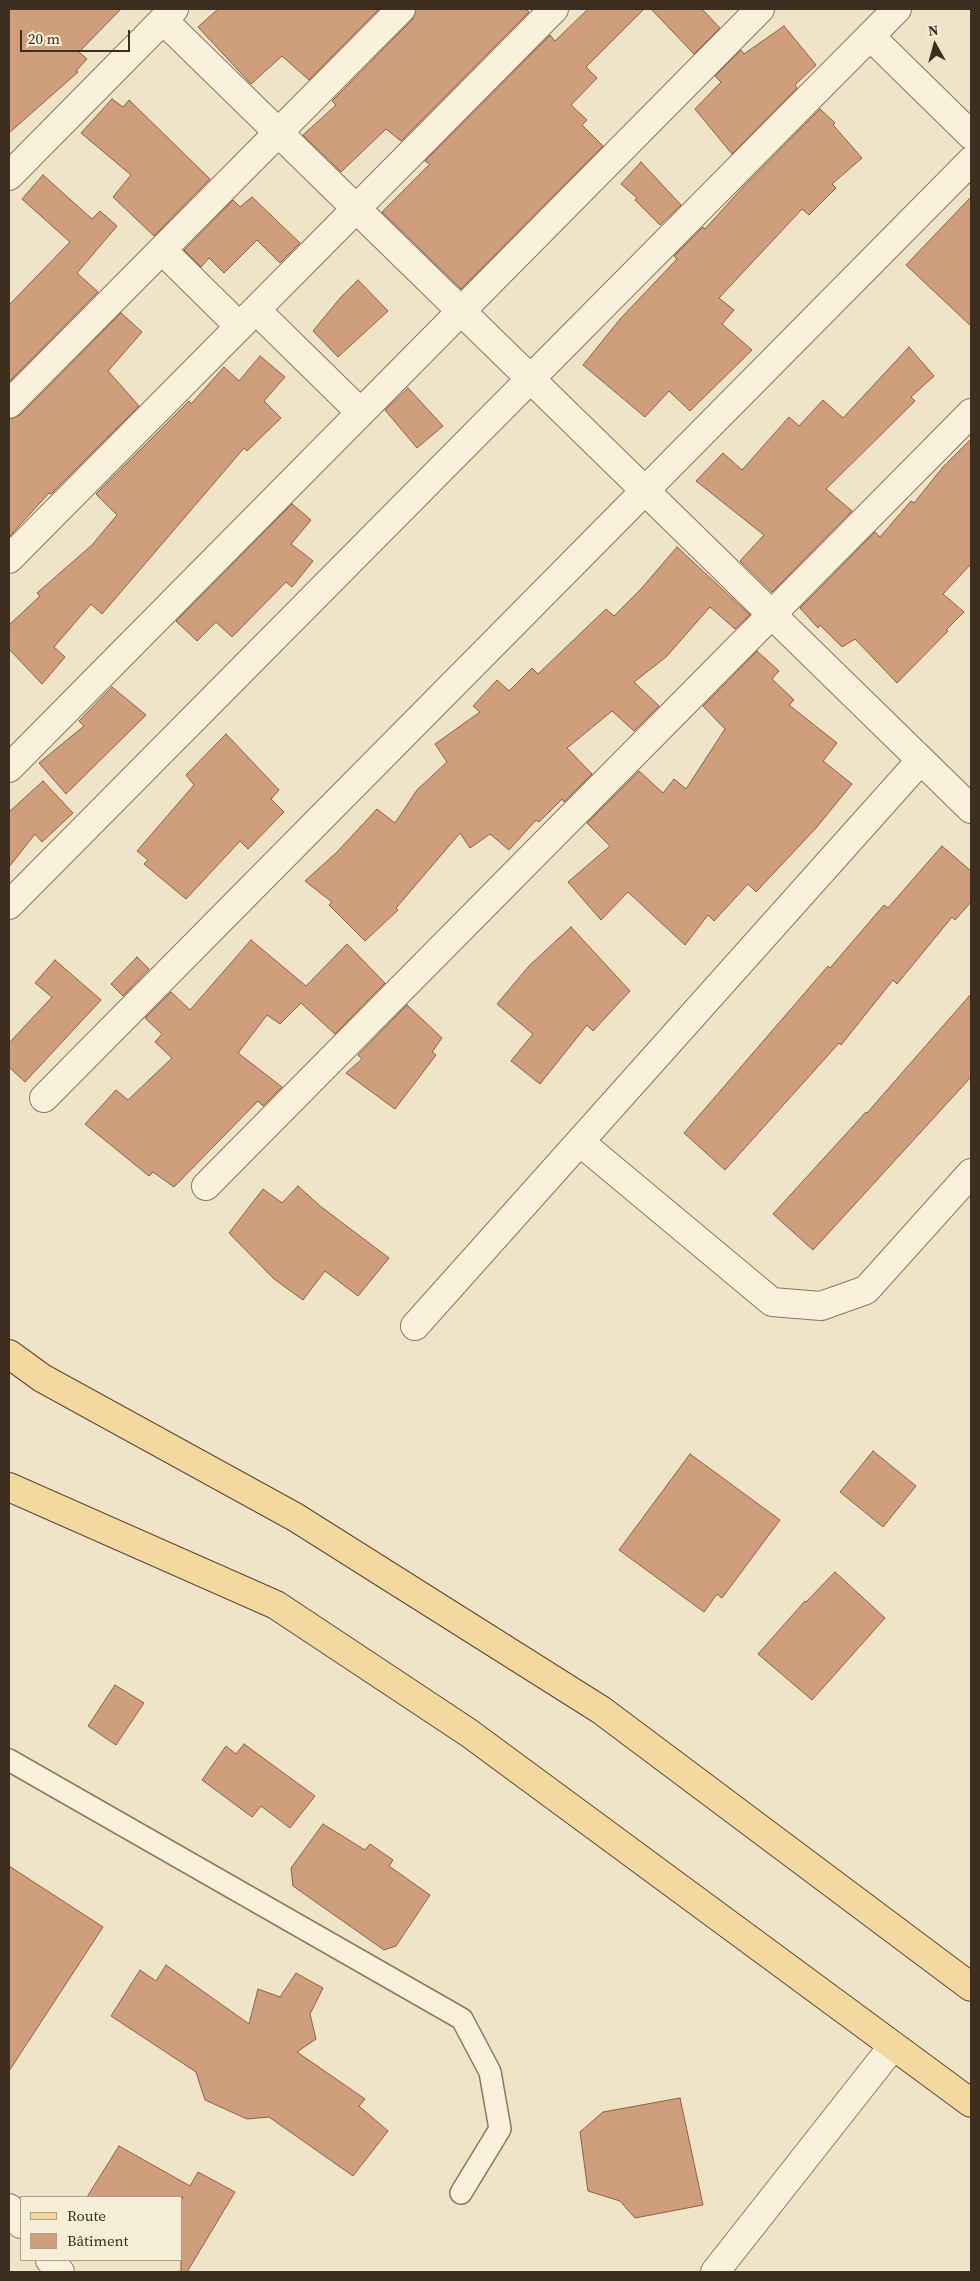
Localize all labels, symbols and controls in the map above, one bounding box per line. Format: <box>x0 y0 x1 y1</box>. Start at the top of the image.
scale bar <box>22 20 132 52</box>
north arrow <box>910 20 960 70</box>
text: N <box>927 20 939 41</box>
text: 20 m <box>28 28 60 49</box>
legend <box>20 2196 182 2261</box>
text: Route <box>67 2205 106 2226</box>
text: Bâtiment <box>67 2230 128 2251</box>

